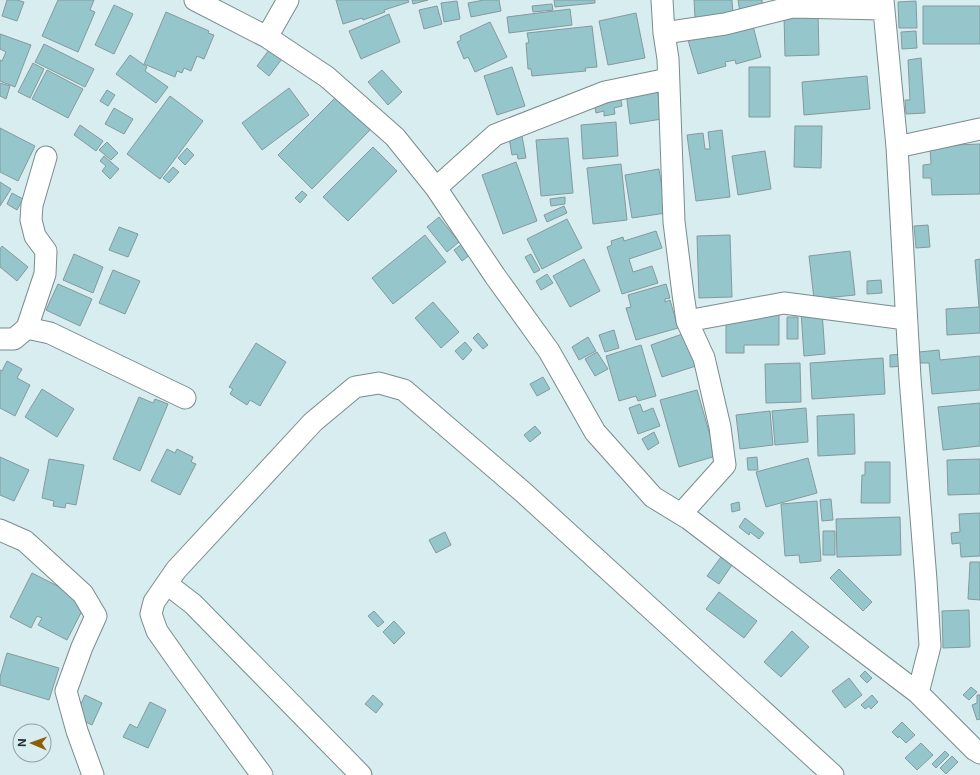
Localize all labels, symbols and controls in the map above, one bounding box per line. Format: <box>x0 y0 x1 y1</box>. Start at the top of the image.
north arrow <box>12 723 52 763</box>
text: N <box>15 738 29 747</box>

